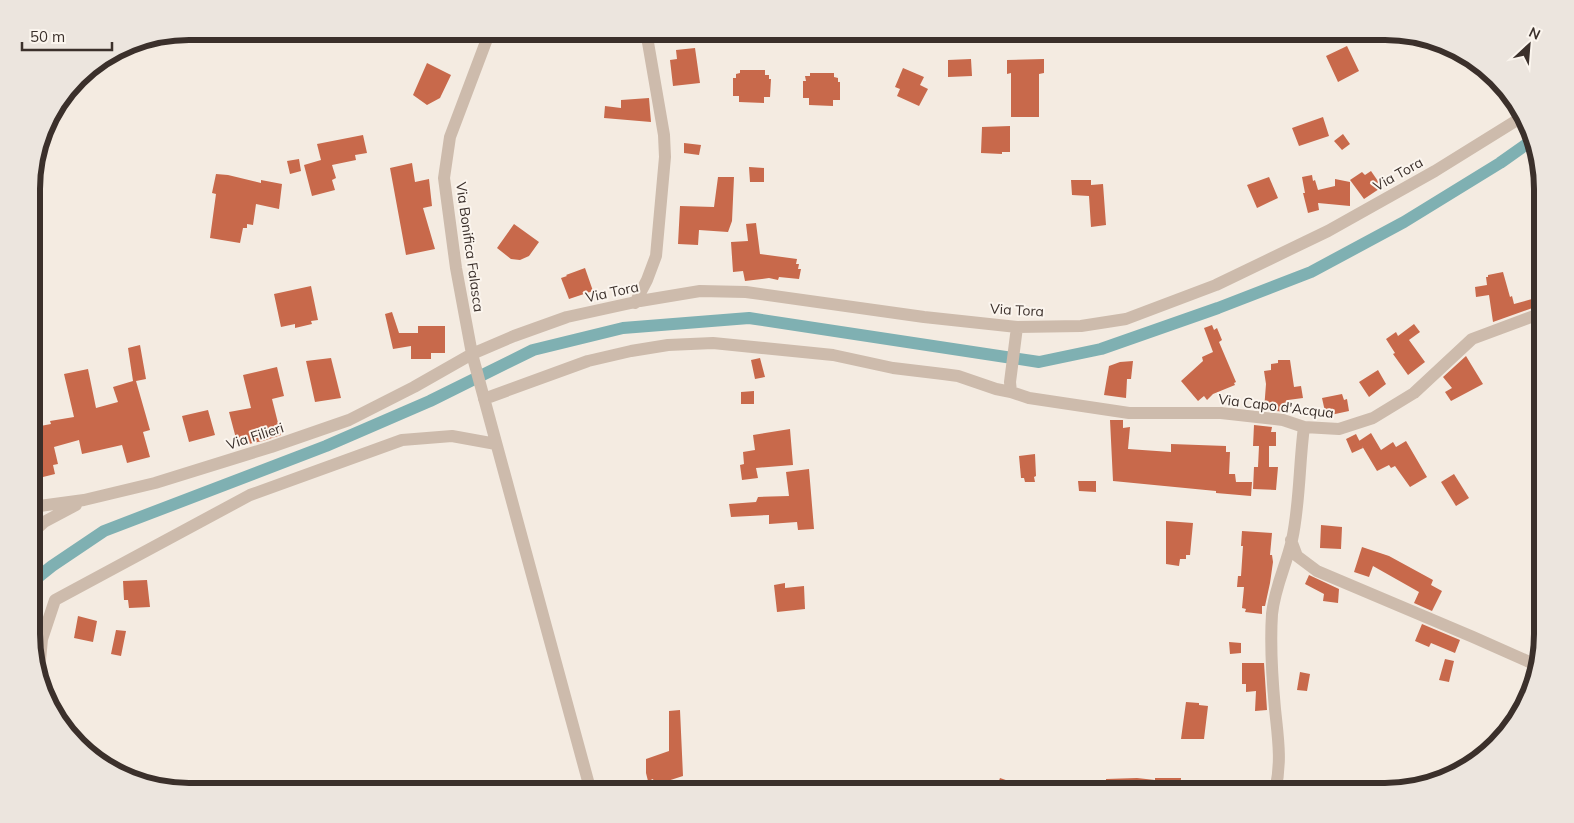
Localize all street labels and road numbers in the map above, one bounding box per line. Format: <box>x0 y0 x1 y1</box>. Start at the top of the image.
street label: Via Tora <box>1370 153 1426 195</box>
street label: Via Bonifica Falasca <box>452 181 488 313</box>
street label: Via Tora <box>584 278 640 306</box>
street label: Via Tora <box>990 300 1044 320</box>
street label: Via Capo d'Acqua <box>1217 390 1335 422</box>
street label: Via Filieri <box>224 418 286 454</box>

